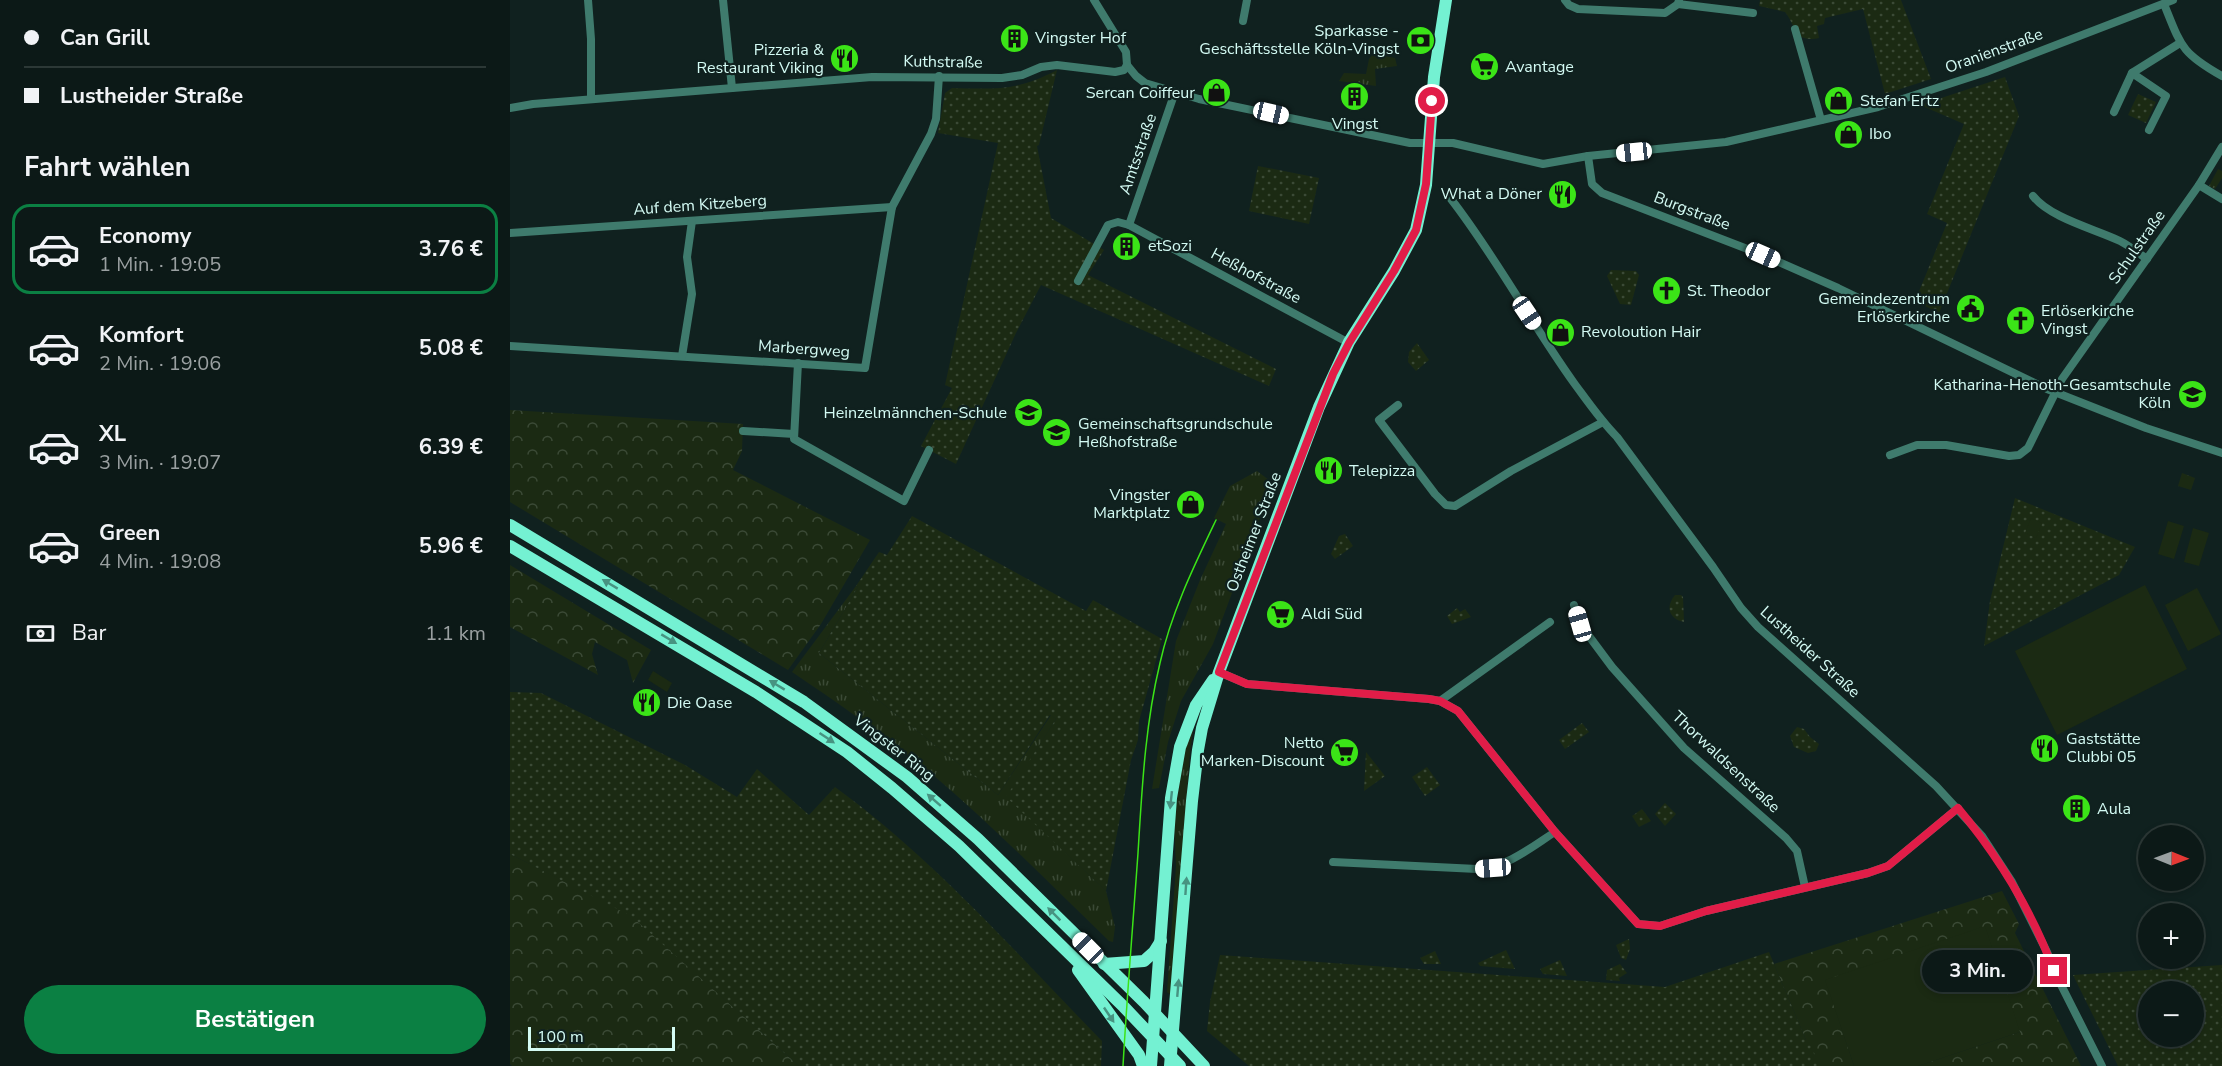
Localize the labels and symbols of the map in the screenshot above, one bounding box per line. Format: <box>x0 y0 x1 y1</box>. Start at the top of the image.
place label: Sparkasse - Geschäftsstelle Köln-Vingst <box>1199 20 1399 60</box>
building icon: Vingster Hof <box>998 22 1030 54</box>
street label: Oranienstraße <box>1942 23 2046 79</box>
bank icon: Sparkasse - Geschäftsstelle Köln-Vingst <box>1404 24 1436 56</box>
place label: Vingster Hof <box>1034 27 1127 49</box>
place label: Pizzeria & Restaurant Viking <box>696 39 824 79</box>
restaurant icon: Pizzeria & Restaurant Viking <box>829 43 861 75</box>
street label: Kuthstraße <box>903 50 983 74</box>
supermarket icon: Avantage <box>1468 51 1500 83</box>
place label: Avantage <box>1505 56 1574 78</box>
shop icon: Sercan Coiffeur <box>1200 77 1232 109</box>
building icon: Vingst <box>1339 80 1371 112</box>
place label: Sercan Coiffeur <box>1086 82 1195 104</box>
shop icon: Stefan Ertz <box>1823 85 1855 117</box>
route start <box>1418 87 1445 114</box>
place label: Stefan Ertz <box>1860 90 1939 112</box>
car <box>1251 100 1291 126</box>
street label: Amtsstraße <box>1114 111 1162 197</box>
place label: Vingst <box>1331 113 1379 135</box>
shop icon: Ibo <box>1832 118 1864 150</box>
place label: Ibo <box>1869 123 1891 145</box>
car <box>1615 141 1653 163</box>
restaurant icon: What a Döner <box>1547 178 1579 210</box>
place label: What a Döner <box>1440 183 1542 205</box>
street label: Burgstraße <box>1650 186 1734 236</box>
street label: Auf dem Kitzeberg <box>633 189 767 221</box>
street label: Schulstraße <box>2103 206 2171 288</box>
building icon: etSozi <box>1111 230 1143 262</box>
place label: etSozi <box>1148 235 1192 257</box>
car <box>1743 239 1783 271</box>
street label: Heßhofstraße <box>1207 243 1305 309</box>
church icon: St. Theodor <box>1650 275 1682 307</box>
place label: St. Theodor <box>1687 280 1771 302</box>
place label: Gemeindezentrum Erlöserkirche <box>1818 288 1950 328</box>
public building icon: Gemeindezentrum Erlöserkirche <box>1955 292 1987 324</box>
car <box>1509 293 1545 333</box>
place label: Erlöserkirche Vingst <box>2040 300 2134 340</box>
church icon: Erlöserkirche Vingst <box>2004 304 2036 336</box>
shop icon: Revoloution Hair <box>1544 316 1576 348</box>
place label: Revoloution Hair <box>1581 321 1701 343</box>
street label: Marbergweg <box>757 335 851 363</box>
place label: Katharina-Henoth-Gesamtschule Köln <box>1934 374 2171 414</box>
school or university icon: Katharina-Henoth-Gesamtschule Köln <box>2176 378 2208 410</box>
school or university icon: Heinzelmännchen-Schule <box>1012 397 1044 429</box>
place label: Heinzelmännchen-Schule <box>824 402 1007 424</box>
place label: Gemeinschaftsgrundschule Heßhofstraße <box>1078 413 1273 453</box>
school or university icon: Gemeinschaftsgrundschule Heßhofstraße <box>1041 417 1073 449</box>
restaurant icon: Telepizza <box>1312 455 1344 487</box>
place label: Telepizza <box>1349 460 1415 482</box>
street label: Ostheimer Straße <box>1221 469 1287 595</box>
place label: Vingster Marktplatz <box>1093 484 1170 524</box>
shop icon: Vingster Marktplatz <box>1175 488 1207 520</box>
one-way arrow <box>602 579 618 590</box>
supermarket icon: Aldi Süd <box>1264 598 1296 630</box>
street label: Lustheider Straße <box>1755 601 1865 703</box>
place label: Aldi Süd <box>1301 603 1363 625</box>
car <box>1566 604 1594 644</box>
one-way arrow <box>661 634 678 644</box>
one-way arrow <box>769 680 785 691</box>
restaurant icon: Die Oase <box>630 687 662 719</box>
place label: Die Oase <box>667 692 732 714</box>
street label: Thorwaldsenstraße <box>1667 706 1785 818</box>
street label: Vingster Ring <box>848 709 939 787</box>
place label: Gaststätte Clubbi 05 <box>2066 728 2140 768</box>
place label: Netto Marken-Discount <box>1201 732 1324 772</box>
restaurant icon: Gaststätte Clubbi 05 <box>2029 732 2061 764</box>
one-way arrow <box>819 733 835 744</box>
supermarket icon: Netto Marken-Discount <box>1329 736 1361 768</box>
one-way arrow <box>1167 790 1176 809</box>
building icon: Aula <box>2060 793 2092 825</box>
one-way arrow <box>927 794 942 807</box>
place label: Aula <box>2097 798 2131 820</box>
north arrow <box>2138 825 2204 891</box>
car <box>1474 858 1512 878</box>
one-way arrow <box>1181 877 1190 896</box>
one-way arrow <box>1047 907 1061 922</box>
car <box>1069 929 1107 967</box>
callout: 3 Min. <box>1922 950 2033 992</box>
route end <box>2040 957 2067 984</box>
one-way arrow <box>1173 979 1183 998</box>
one-way arrow <box>1103 1007 1114 1023</box>
scale bar <box>528 1024 675 1052</box>

